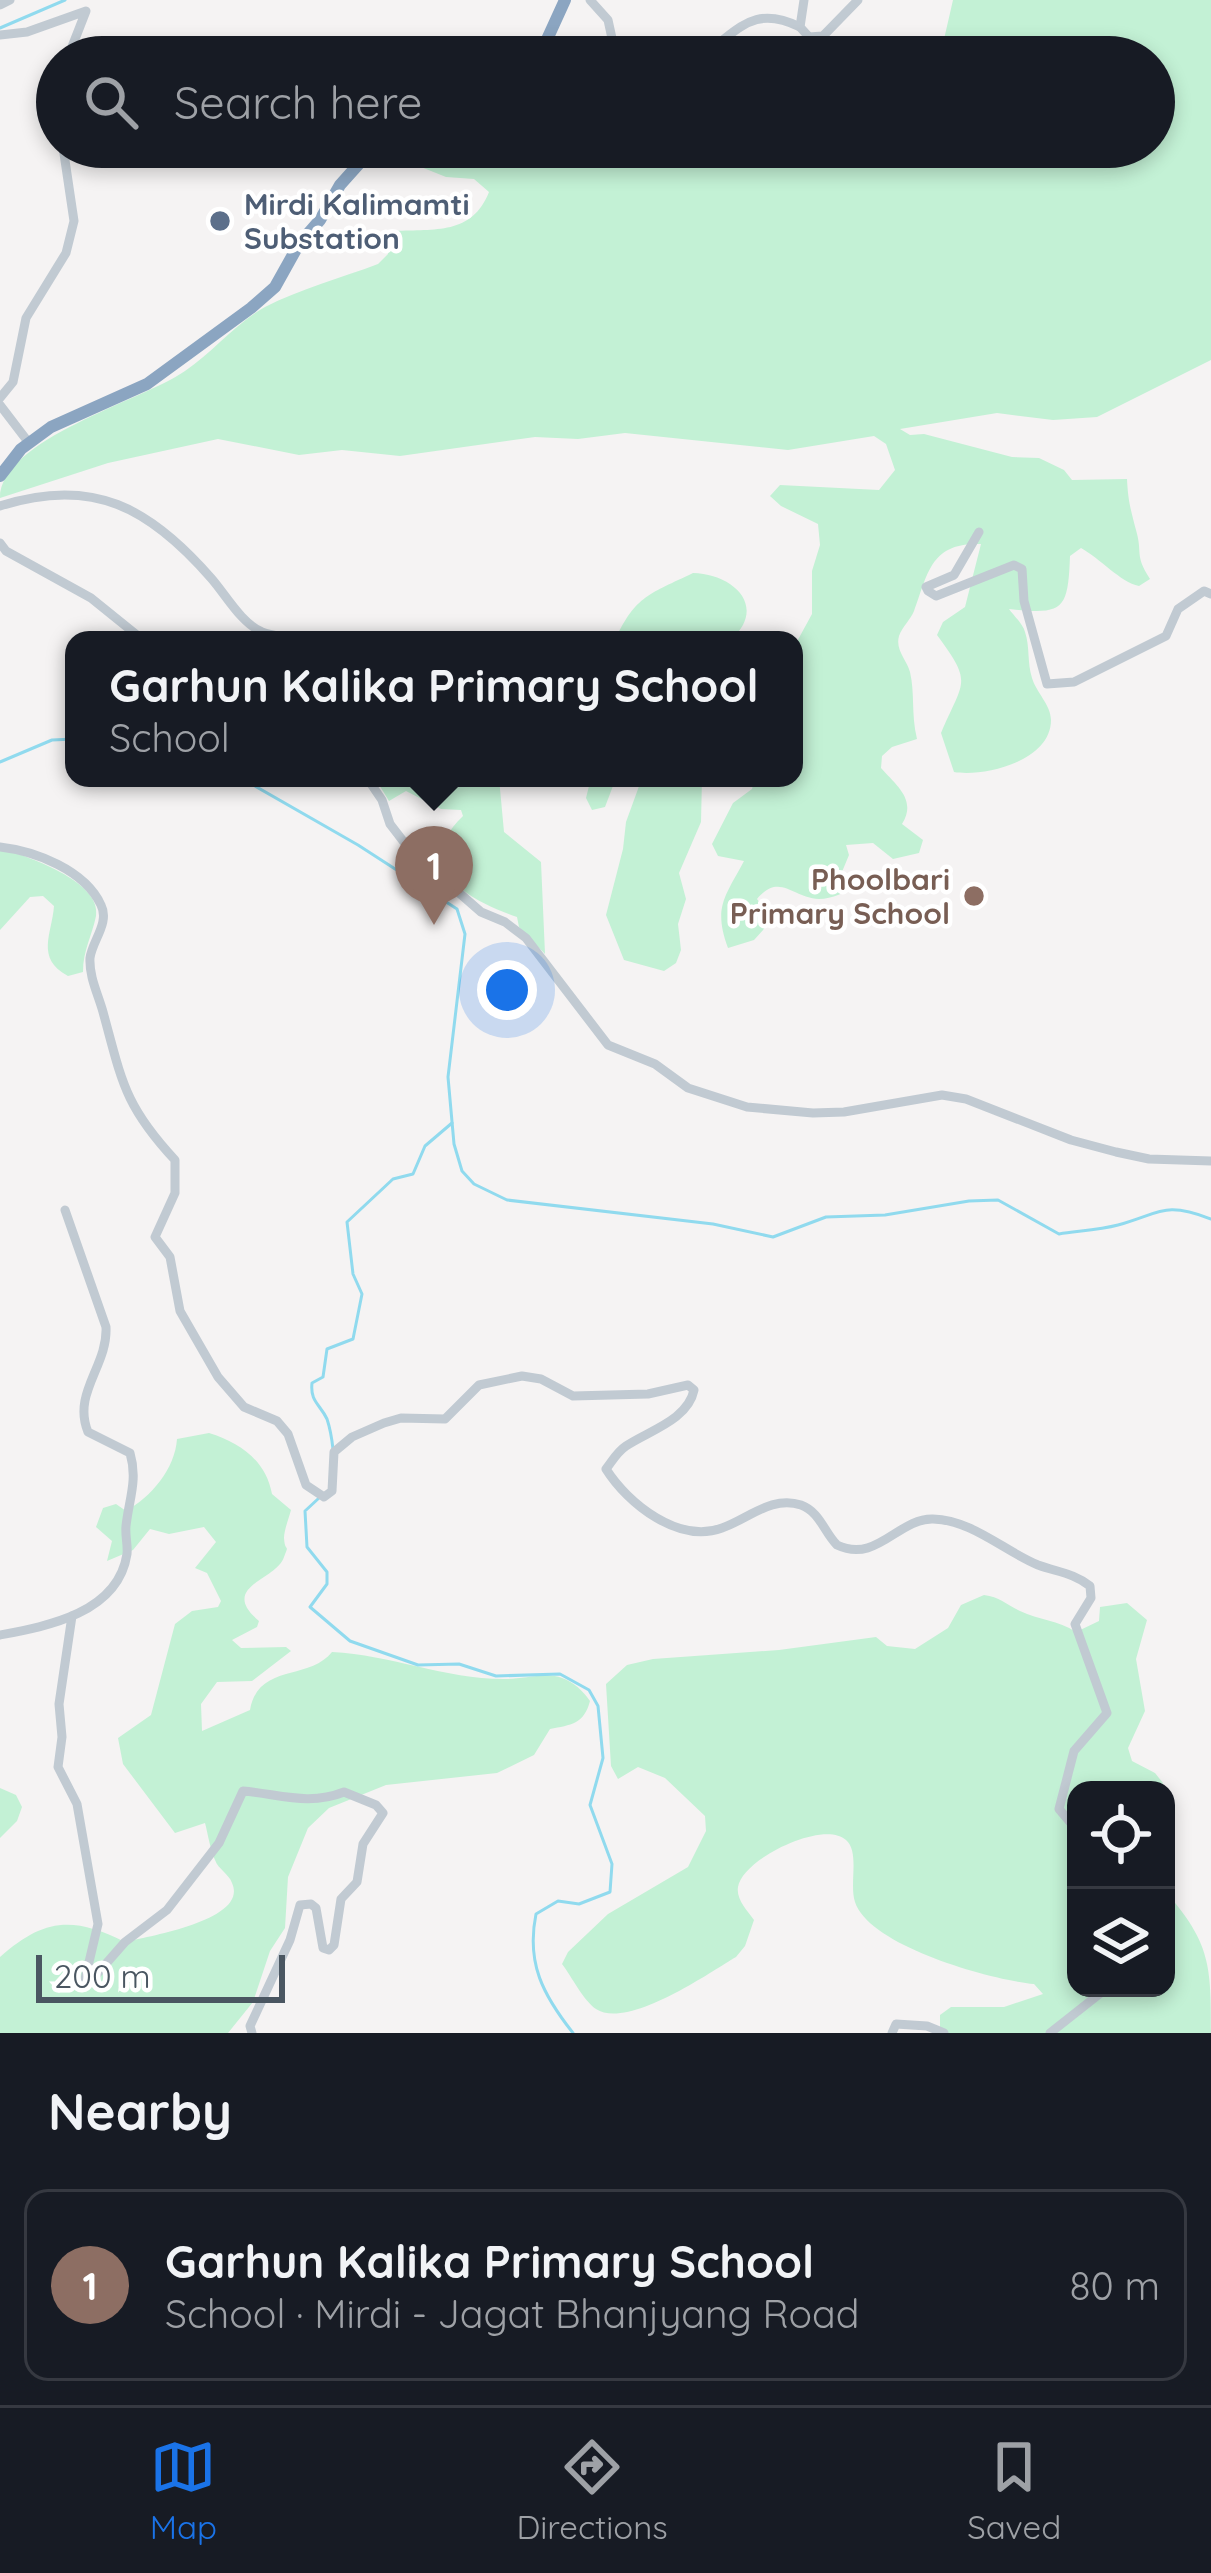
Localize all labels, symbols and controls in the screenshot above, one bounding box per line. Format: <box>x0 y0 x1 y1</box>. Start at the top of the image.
search box <box>36 36 1175 168</box>
icon: search <box>78 69 144 135</box>
text: Search here <box>174 74 422 130</box>
place label: Mirdi Kalimamti Substation <box>244 185 470 257</box>
marker: Mirdi Kalimamti Substation <box>207 208 233 234</box>
popup <box>65 631 803 787</box>
text: Garhun Kalika Primary School <box>109 657 759 713</box>
text: School <box>109 713 230 762</box>
pin: 1 <box>395 826 473 925</box>
place label: Phoolbari Primary School <box>730 860 950 932</box>
marker: Phoolbari Primary School <box>961 883 987 909</box>
your location <box>477 960 537 1020</box>
map controls <box>1067 1781 1175 1997</box>
button: locate <box>1067 1781 1175 1889</box>
button: layers <box>1067 1889 1175 1997</box>
scale bar <box>36 1949 285 2002</box>
text: 200 m <box>54 1955 151 1996</box>
text: Nearby <box>48 2079 232 2143</box>
text: Garhun Kalika Primary School <box>165 2233 814 2289</box>
text: 1 <box>82 2261 98 2310</box>
text: 80 m <box>1070 2261 1160 2310</box>
text: School · Mirdi - Jagat Bhanjyang Road <box>165 2289 859 2338</box>
tab: Map <box>150 2434 217 2547</box>
tab: Directions <box>516 2434 668 2547</box>
tab: Saved <box>967 2434 1061 2547</box>

